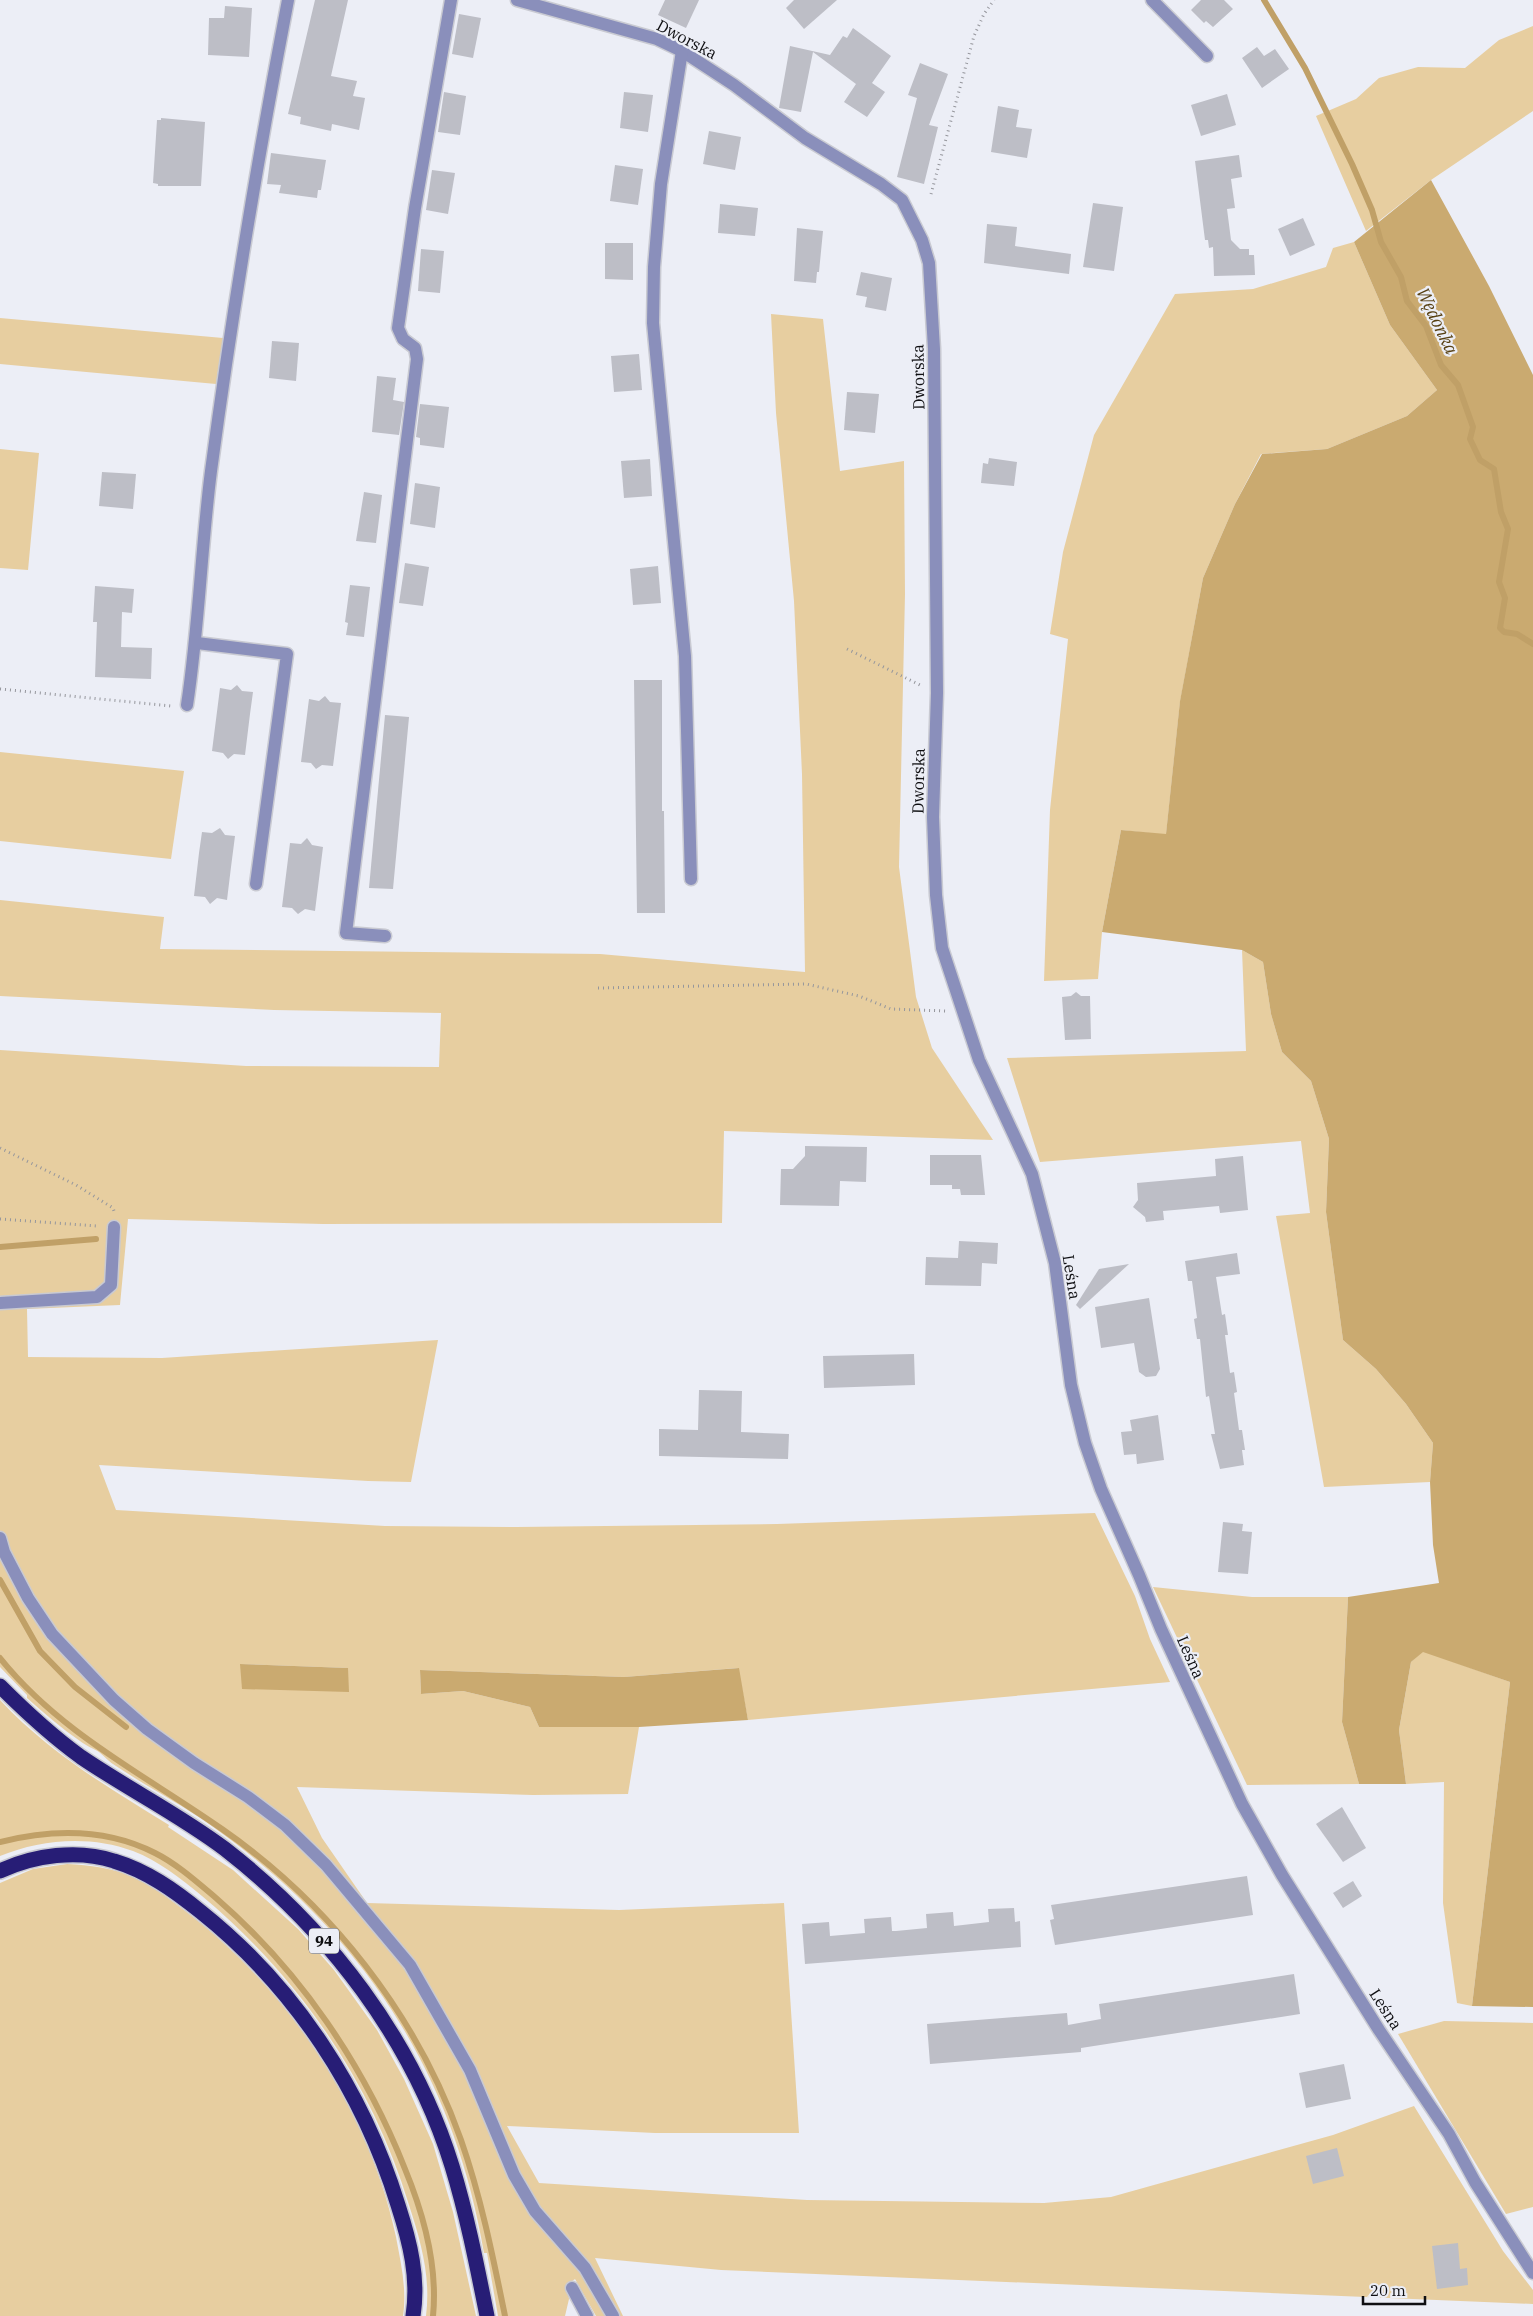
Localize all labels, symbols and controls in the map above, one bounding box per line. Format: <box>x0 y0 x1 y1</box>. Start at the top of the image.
street label: Dworska <box>653 15 721 63</box>
water label: Wędonka <box>1411 284 1464 358</box>
street label: Dworska <box>907 344 929 410</box>
street label: Dworska <box>907 748 929 814</box>
street label: Leśna <box>1059 1253 1085 1301</box>
street label: Leśna <box>1173 1632 1209 1682</box>
road number: 94 <box>309 1928 339 1954</box>
street label: Leśna <box>1365 1985 1407 2033</box>
scale bar <box>1363 2274 1426 2306</box>
text: 20 m <box>1370 2281 1406 2300</box>

